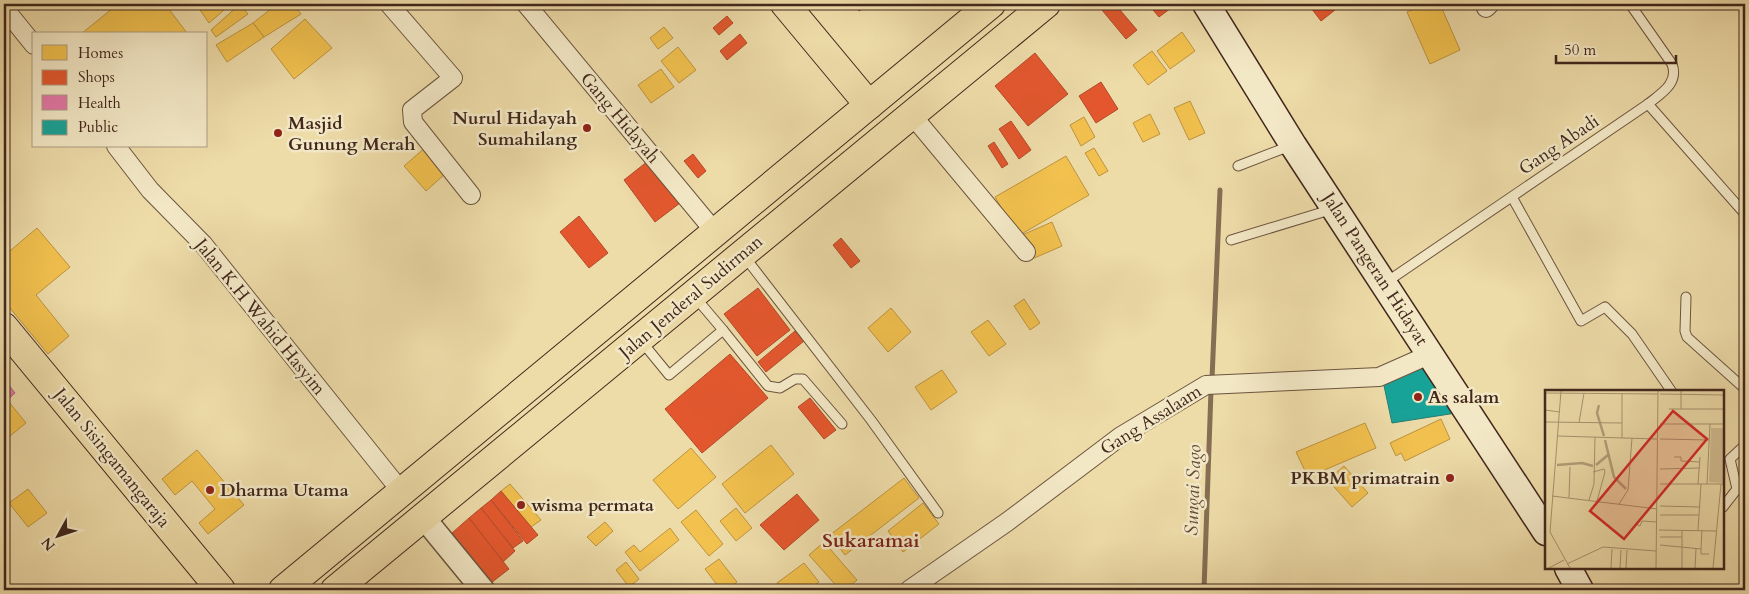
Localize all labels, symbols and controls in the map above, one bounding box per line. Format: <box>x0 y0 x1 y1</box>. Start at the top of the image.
legend <box>32 32 208 148</box>
scale bar <box>1556 32 1676 64</box>
text: 50 m <box>1564 40 1596 60</box>
text: Homes <box>78 43 123 63</box>
text: Shops <box>78 67 115 87</box>
street label: Gang Hidayah <box>574 67 666 169</box>
text: Health <box>78 93 121 113</box>
place label: Nurul Hidayah Sumahilang <box>452 106 577 152</box>
street label: Gang Abadi <box>1514 109 1604 181</box>
place label: Masjid Gunung Merah <box>288 111 416 157</box>
text: Public <box>78 117 118 137</box>
marker: Nurul Hidayah Sumahilang <box>581 122 593 134</box>
marker: Masjid Gunung Merah <box>272 127 284 139</box>
street label: Jalan Pangeran Hidayat <box>1314 185 1434 351</box>
street label: Jalan Jenderal Sudirman <box>611 229 769 367</box>
street label: Jalan K.H Wahid Hasyim <box>187 231 331 401</box>
street label: Gang Assalaam <box>1096 378 1207 461</box>
street label: Jalan Sisingamangaraja <box>46 381 176 533</box>
place label: As salam <box>1428 385 1500 410</box>
inset map <box>1545 390 1724 569</box>
marker: As salam <box>1412 391 1424 403</box>
water label: Sungai Sago <box>1178 444 1208 536</box>
place label: PKBM primatrain <box>1290 466 1440 491</box>
marker: PKBM primatrain <box>1444 472 1456 484</box>
place label: Dharma Utama <box>220 478 349 503</box>
marker: Dharma Utama <box>204 484 216 496</box>
place label: wisma permata <box>531 493 654 518</box>
marker: wisma permata <box>515 499 527 511</box>
north arrow <box>32 512 82 562</box>
district label: Sukaramai <box>822 527 920 554</box>
text: N <box>37 533 60 555</box>

